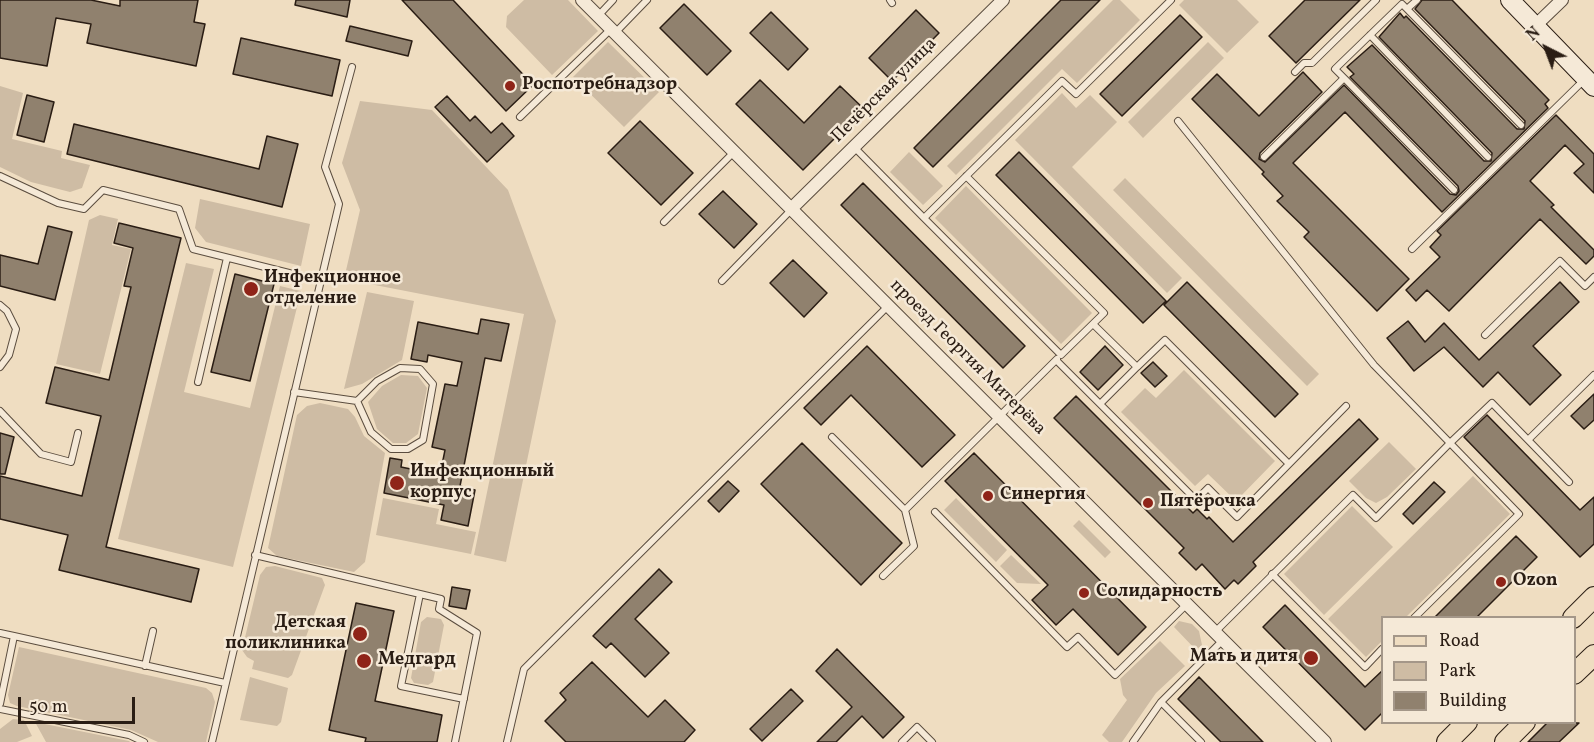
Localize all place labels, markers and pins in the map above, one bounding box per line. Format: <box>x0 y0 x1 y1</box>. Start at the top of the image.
place label: Роспотребнадзор <box>522 75 677 97</box>
marker: Роспотребнадзор <box>503 79 517 93</box>
place label: Инфекционное отделение <box>264 268 401 310</box>
marker: Инфекционное отделение <box>242 280 260 298</box>
place label: Инфекционный корпус <box>410 462 554 504</box>
marker: Инфекционный корпус <box>388 474 406 492</box>
place label: Синергия <box>1000 485 1086 507</box>
marker: Синергия <box>981 489 995 503</box>
place label: Пятёрочка <box>1160 492 1256 514</box>
marker: Пятёрочка <box>1141 496 1155 510</box>
place label: Ozon <box>1513 571 1558 593</box>
marker: Ozon <box>1494 575 1508 589</box>
place label: Солидарность <box>1096 582 1223 604</box>
marker: Солидарность <box>1077 586 1091 600</box>
place label: Детская поликлиника <box>225 613 346 656</box>
marker: Детская поликлиника <box>351 625 369 643</box>
place label: Мать и дитя <box>1190 647 1298 669</box>
marker: Мать и дитя <box>1302 649 1320 667</box>
place label: Медгард <box>378 650 456 672</box>
marker: Медгард <box>355 652 373 670</box>

